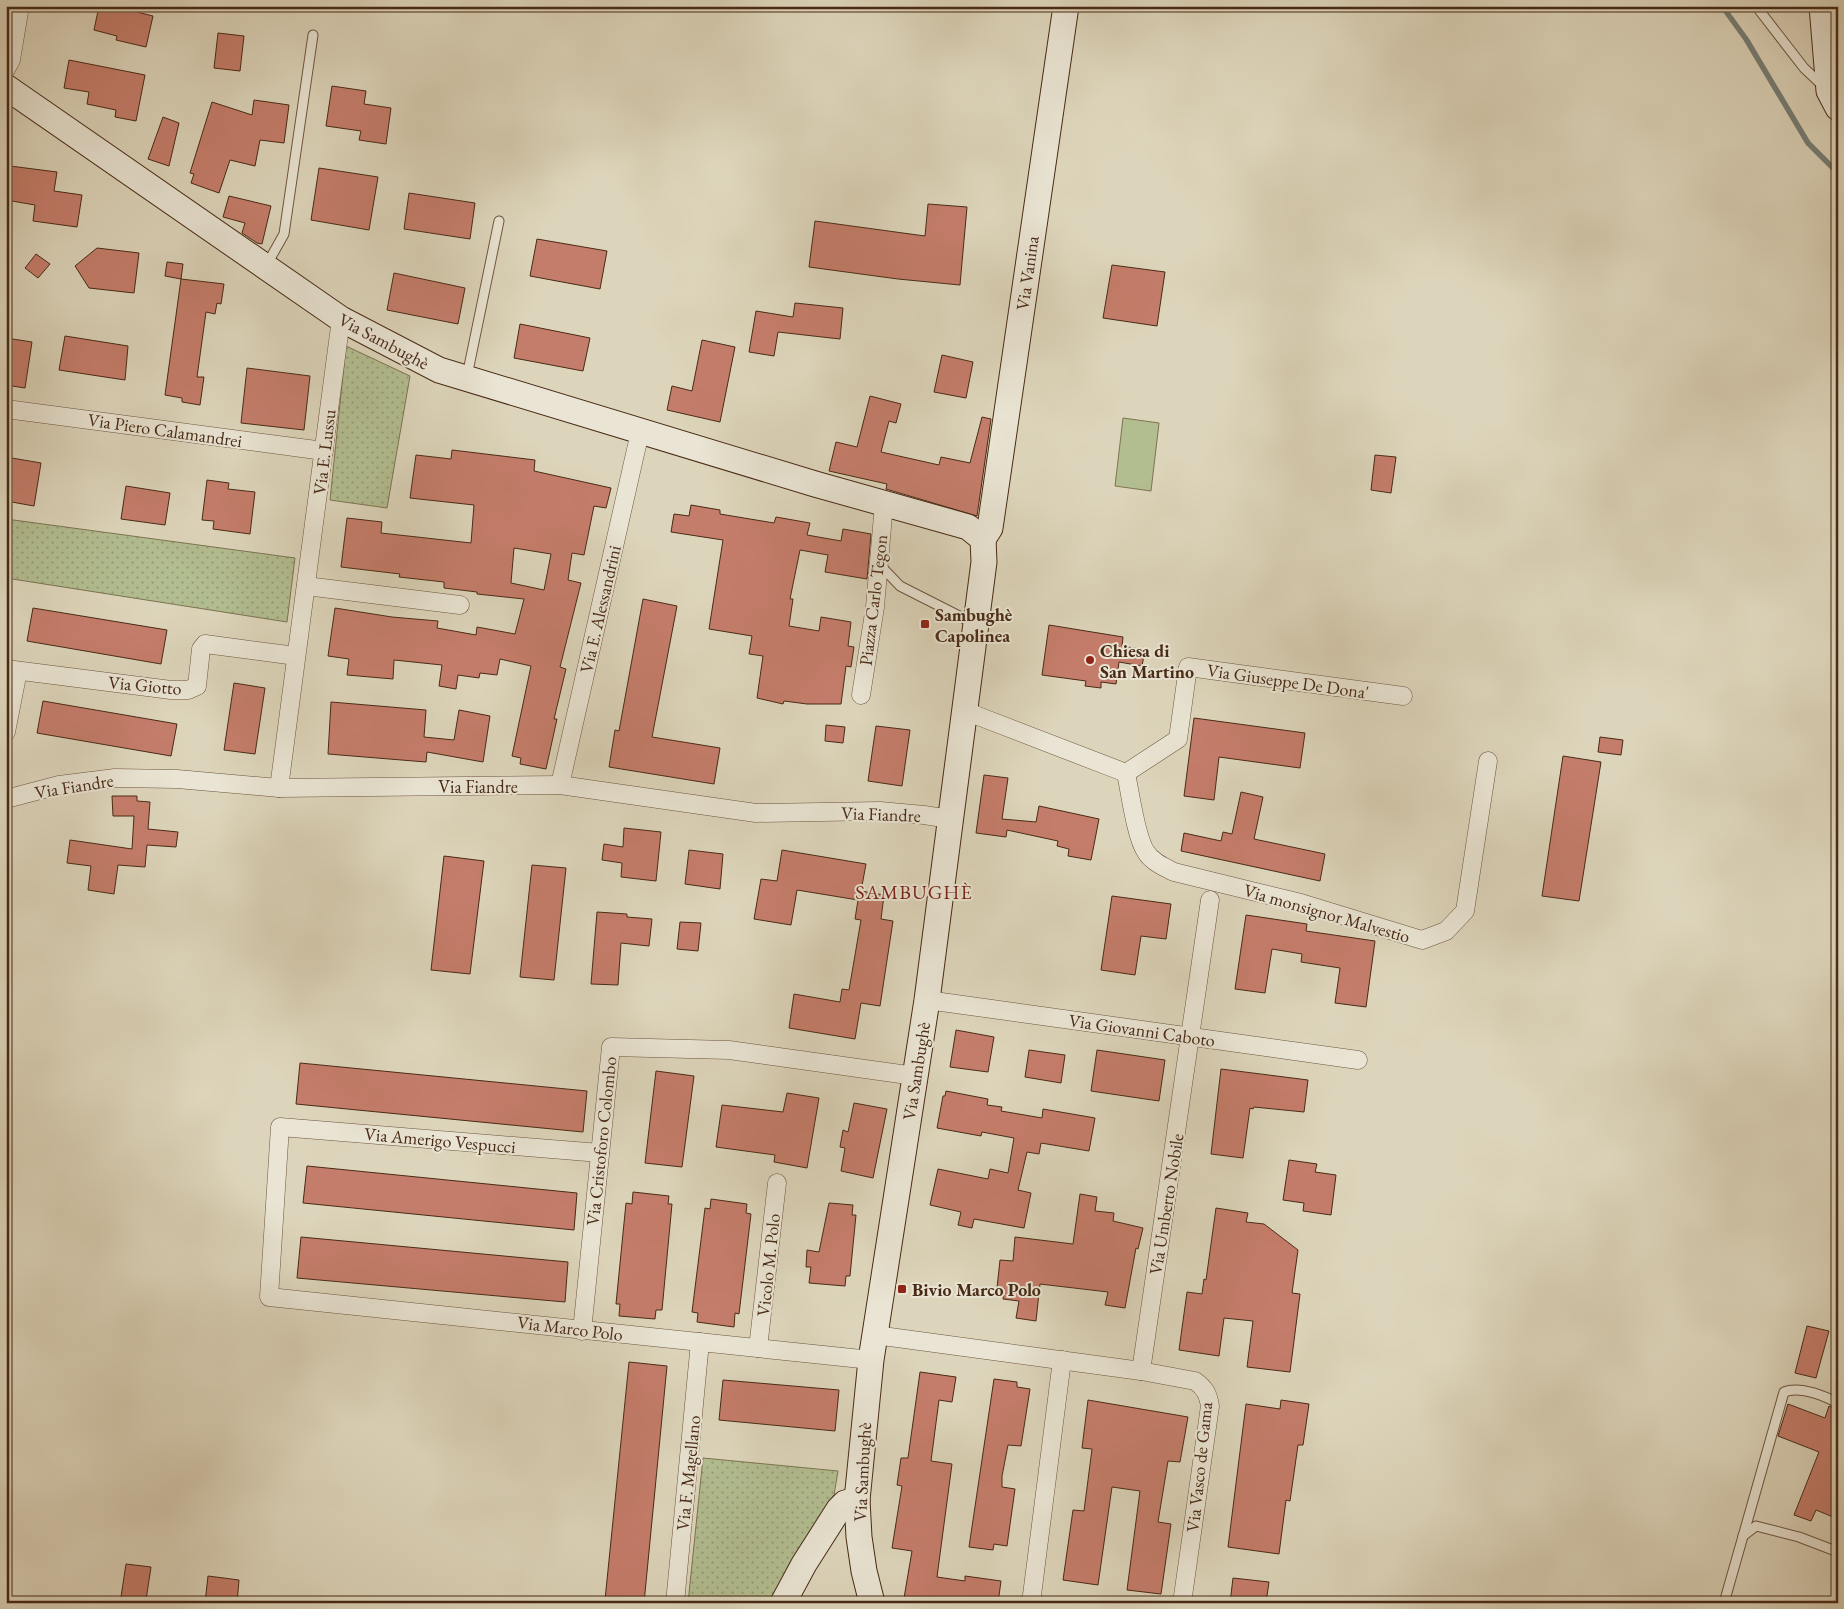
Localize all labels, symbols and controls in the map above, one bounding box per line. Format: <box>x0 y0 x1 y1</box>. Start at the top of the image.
street label: Via Vanina <box>1010 233 1044 312</box>
street label: Via Sambughè <box>335 308 433 374</box>
street label: Via E. Lussu <box>307 407 341 496</box>
street label: Via Piero Calamandrei <box>86 408 244 452</box>
street label: Piazza Carlo Tegon <box>854 533 893 667</box>
street label: Via E. Alessandrini <box>574 542 626 675</box>
place label: Sambughè Capolinea <box>935 603 1013 647</box>
marker: Sambughè Capolinea <box>919 618 931 630</box>
place label: Chiesa di San Martino <box>1100 639 1194 683</box>
marker: Chiesa di San Martino <box>1084 654 1096 666</box>
street label: Via Giuseppe De Dona' <box>1206 658 1370 704</box>
street label: Via Giotto <box>107 670 183 700</box>
street label: Via Fiandre <box>33 768 115 804</box>
street label: Via Fiandre <box>438 775 518 798</box>
street label: Via Fiandre <box>841 801 921 827</box>
street label: Via monsignor Malvestio <box>1241 878 1413 948</box>
district label: SAMBUGHÈ <box>855 879 973 905</box>
street label: Via Giovanni Caboto <box>1067 1008 1217 1052</box>
street label: Via Sambughè <box>897 1020 935 1122</box>
street label: Via Cristoforo Colombo <box>581 1055 621 1227</box>
street label: Via Amerigo Vespucci <box>363 1122 517 1158</box>
street label: Via Umberto Nobile <box>1143 1132 1189 1276</box>
street label: Vicolo M. Polo <box>751 1212 785 1318</box>
place label: Bivio Marco Polo <box>912 1278 1041 1301</box>
marker: Bivio Marco Polo <box>896 1283 908 1295</box>
street label: Via Marco Polo <box>516 1310 624 1346</box>
street label: Via Vasco de Gama <box>1181 1400 1217 1533</box>
street label: Via F. Magellano <box>670 1414 706 1532</box>
street label: Via Sambughè <box>848 1422 876 1522</box>

